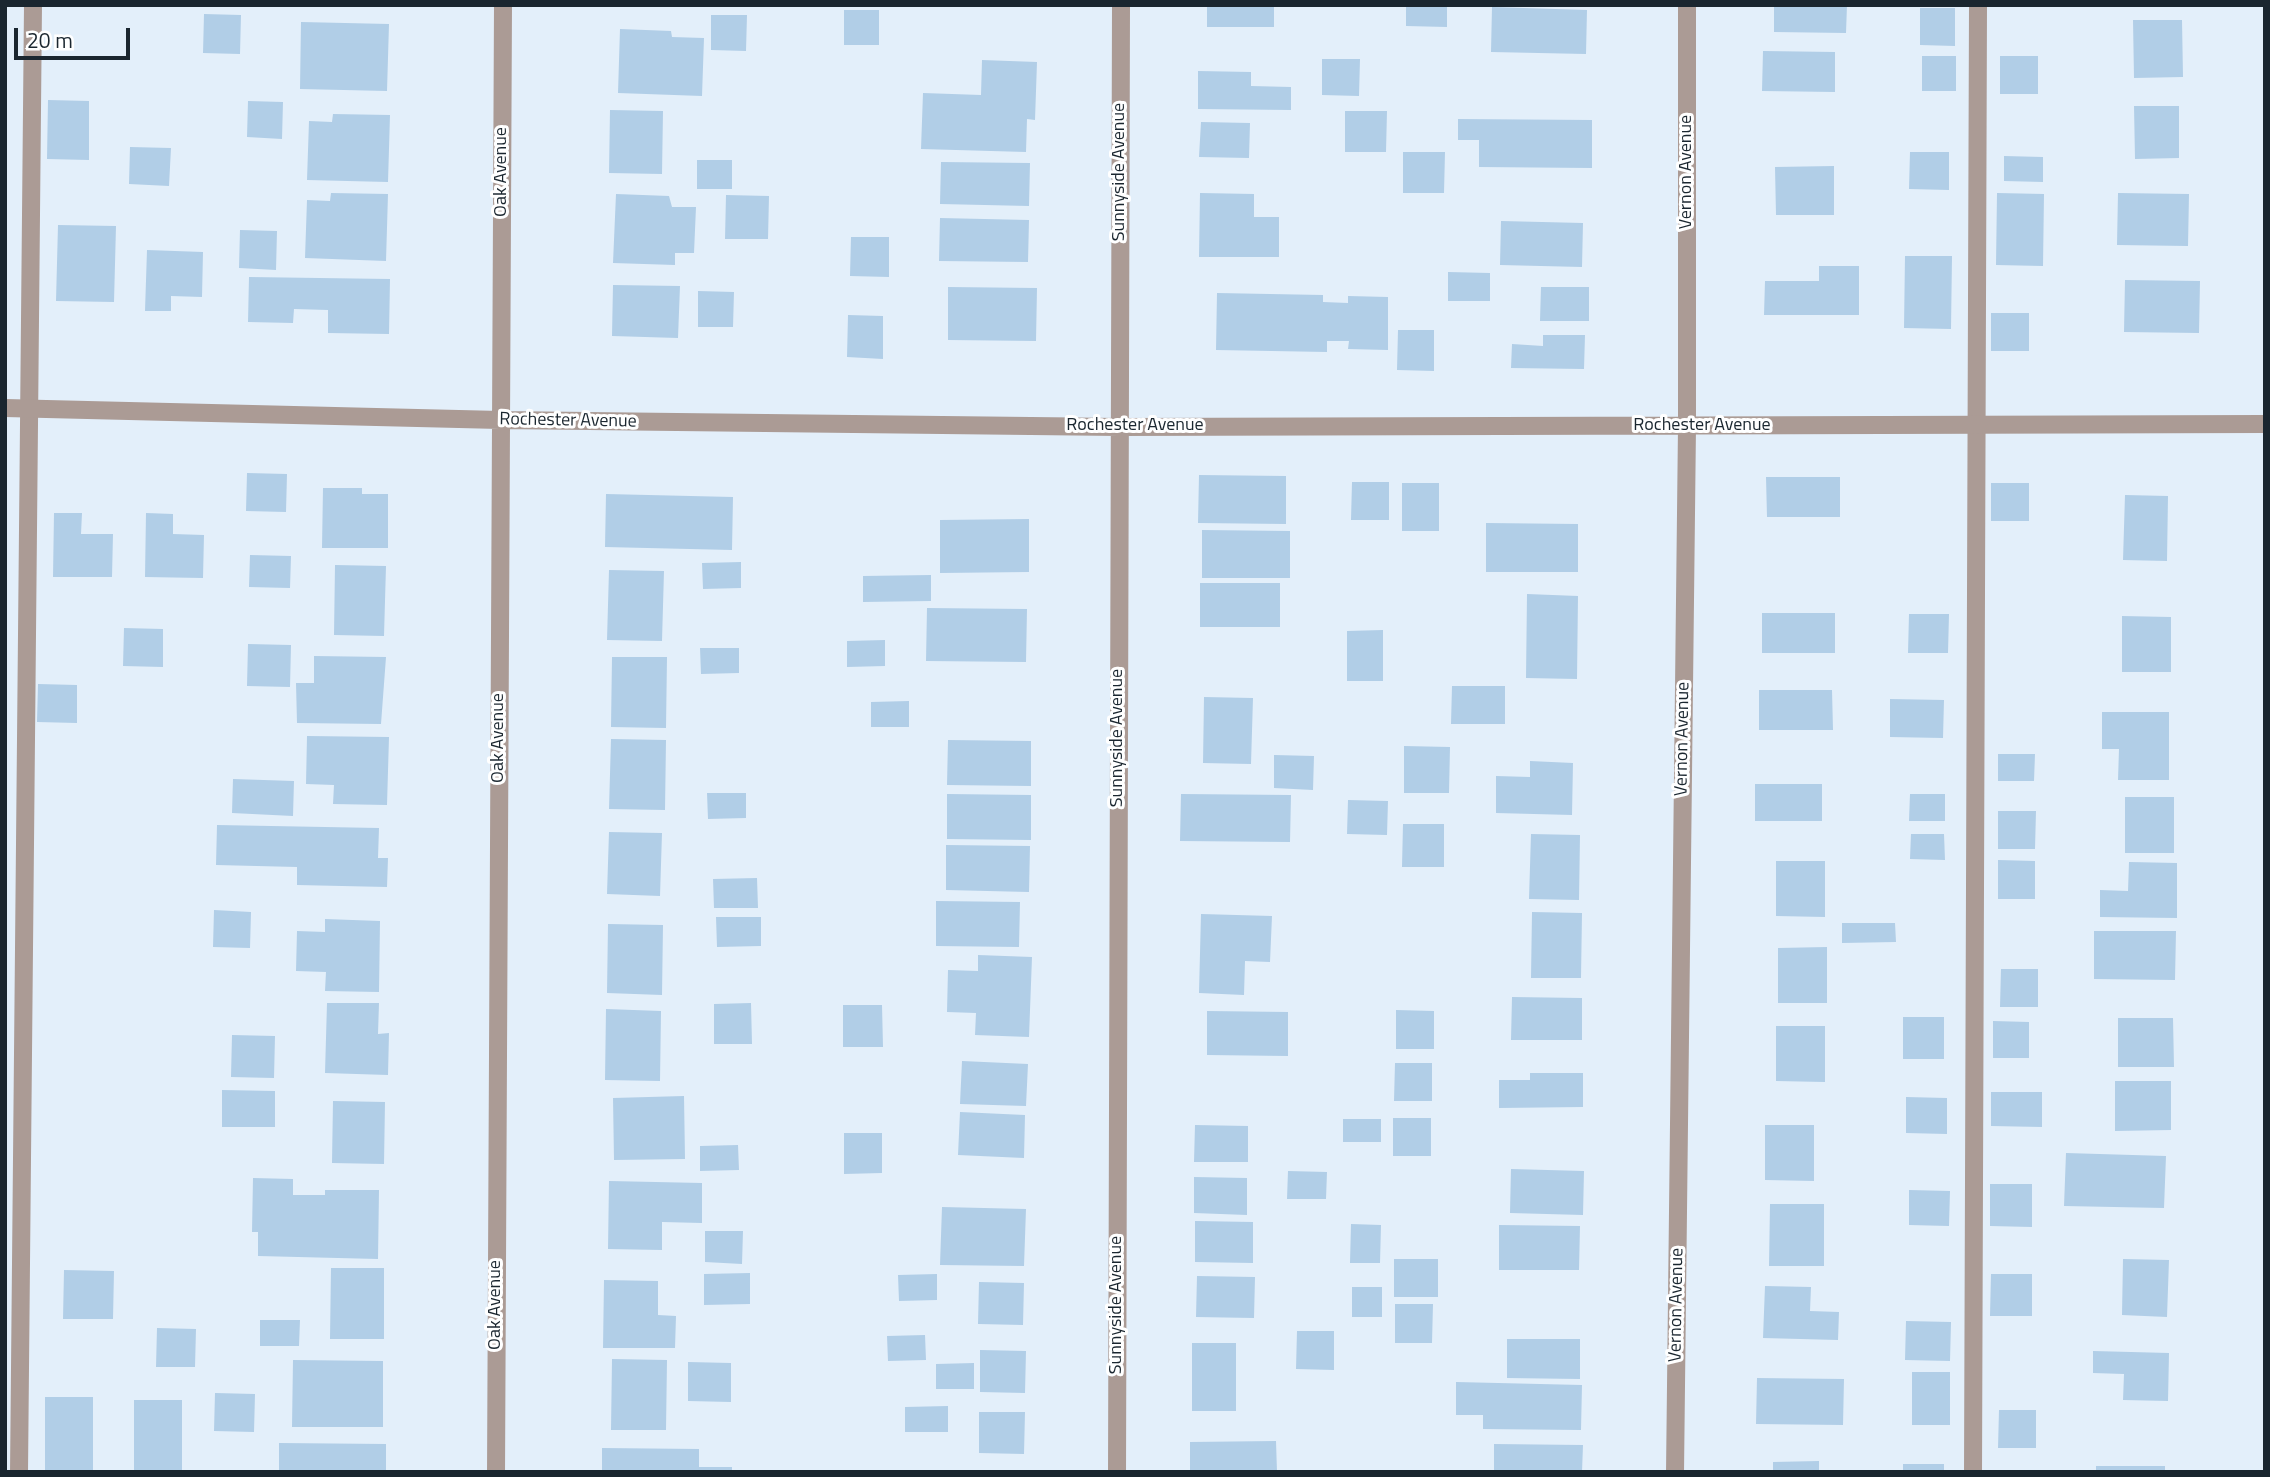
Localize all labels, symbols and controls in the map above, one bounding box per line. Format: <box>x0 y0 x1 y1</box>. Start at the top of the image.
scale bar <box>18 14 133 58</box>
text: 20 m <box>27 24 73 56</box>
street label: Sunnyside Avenue <box>1109 103 1131 241</box>
street label: Vernon Avenue <box>1676 115 1698 229</box>
street label: Oak Avenue <box>491 127 513 217</box>
street label: Rochester Avenue <box>499 409 637 433</box>
street label: Rochester Avenue <box>1066 415 1204 437</box>
street label: Rochester Avenue <box>1633 415 1771 437</box>
street label: Sunnyside Avenue <box>1107 669 1129 807</box>
street label: Vernon Avenue <box>1671 682 1695 796</box>
street label: Oak Avenue <box>488 693 510 783</box>
street label: Sunnyside Avenue <box>1106 1236 1128 1374</box>
street label: Vernon Avenue <box>1665 1248 1689 1362</box>
street label: Oak Avenue <box>485 1260 507 1350</box>

